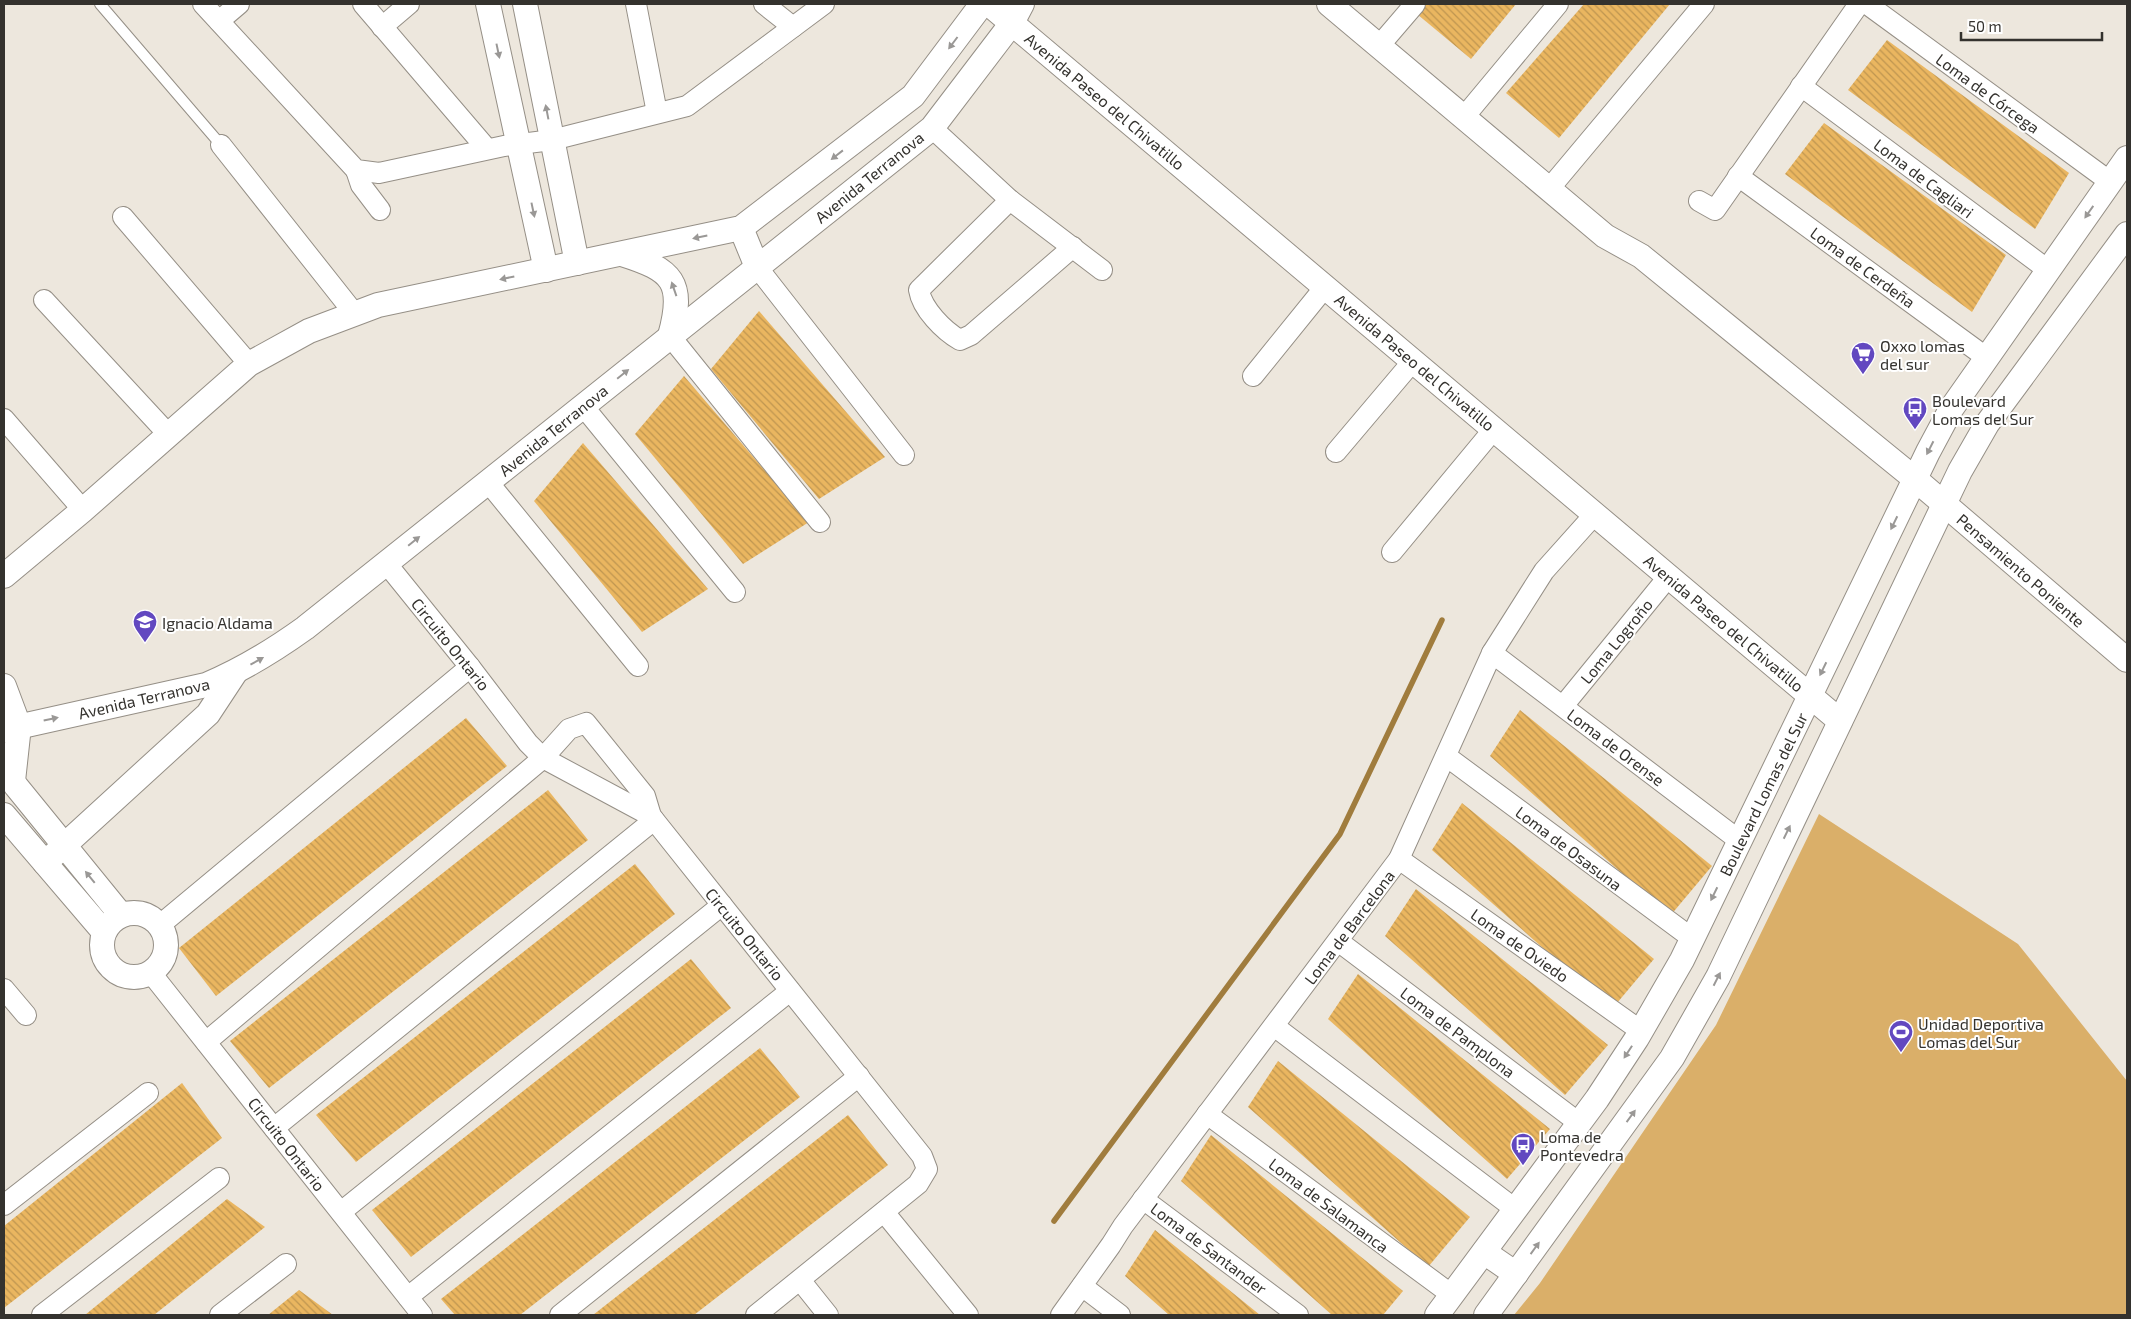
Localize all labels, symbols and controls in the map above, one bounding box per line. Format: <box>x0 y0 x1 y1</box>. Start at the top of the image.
scale bar <box>1961 10 2102 42</box>
text: 50 m <box>1968 17 2002 35</box>
street label: Avenida Paseo del Chivatillo <box>1021 29 1189 173</box>
one-way arrow <box>948 36 958 50</box>
one-way arrow <box>494 44 502 59</box>
street label: Loma de Córcega <box>1933 49 2043 137</box>
one-way arrow <box>542 104 550 120</box>
street label: Avenida Terranova <box>811 127 927 227</box>
street label: Loma de Cagliari <box>1870 134 1978 222</box>
one-way arrow <box>831 149 844 160</box>
one-way arrow <box>529 203 537 218</box>
one-way arrow <box>2084 205 2094 218</box>
street label: Loma de Cerdeña <box>1807 223 1919 311</box>
one-way arrow <box>693 233 708 241</box>
one-way arrow <box>500 274 515 282</box>
one-way arrow <box>670 281 678 296</box>
street label: Avenida Paseo del Chivatillo <box>1331 290 1499 434</box>
place label: Oxxo lomas del sur <box>1880 336 1965 373</box>
supermarket icon: Oxxo lomas del sur <box>1850 341 1876 375</box>
one-way arrow <box>616 369 629 380</box>
street label: Avenida Terranova <box>495 380 611 480</box>
place label: Boulevard Lomas del Sur <box>1932 391 2035 428</box>
bus stop icon: Boulevard Lomas del Sur <box>1902 396 1928 430</box>
one-way arrow <box>1926 441 1934 456</box>
street label: Pensamiento Poniente <box>1953 509 2089 631</box>
one-way arrow <box>1890 516 1898 530</box>
one-way arrow <box>407 536 420 547</box>
street label: Avenida Paseo del Chivatillo <box>1640 551 1808 695</box>
street label: Circuito Ontario <box>408 594 494 694</box>
street label: Loma Logroño <box>1576 595 1656 687</box>
school or university icon: Ignacio Aldama <box>132 609 158 643</box>
place label: Ignacio Aldama <box>162 613 273 632</box>
one-way arrow <box>250 656 263 665</box>
one-way arrow <box>1819 662 1827 676</box>
street label: Avenida Terranova <box>76 674 212 722</box>
street label: Loma de Orense <box>1564 704 1668 790</box>
street label: Boulevard Lomas del Sur <box>1715 709 1811 879</box>
one-way arrow <box>44 715 60 723</box>
street label: Loma de Osasuna <box>1512 802 1626 894</box>
one-way arrow <box>1783 825 1791 839</box>
street label: Loma de Barcelona <box>1300 866 1398 988</box>
one-way arrow <box>85 871 96 884</box>
street label: Circuito Ontario <box>702 884 788 984</box>
one-way arrow <box>1710 887 1718 901</box>
street label: Loma de Oviedo <box>1467 904 1573 986</box>
one-way arrow <box>1713 971 1721 986</box>
street label: Loma de Pamplona <box>1397 983 1519 1081</box>
place label: Unidad Deportiva Lomas del Sur <box>1918 1014 2044 1051</box>
sports icon: Unidad Deportiva Lomas del Sur <box>1888 1019 1914 1053</box>
one-way arrow <box>1623 1045 1633 1059</box>
street label: Circuito Ontario <box>245 1094 329 1194</box>
one-way arrow <box>1626 1109 1636 1123</box>
place label: Loma de Pontevedra <box>1540 1127 1624 1164</box>
bus stop icon: Loma de Pontevedra <box>1510 1132 1536 1166</box>
street label: Loma de Salamanca <box>1265 1154 1393 1256</box>
street label: Loma de Santander <box>1147 1198 1271 1298</box>
one-way arrow <box>1530 1242 1541 1255</box>

